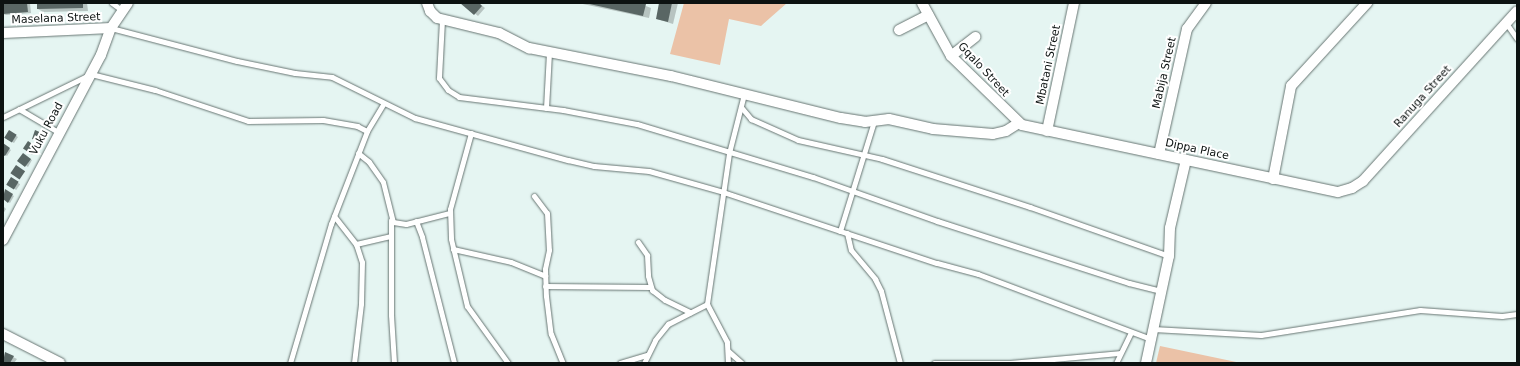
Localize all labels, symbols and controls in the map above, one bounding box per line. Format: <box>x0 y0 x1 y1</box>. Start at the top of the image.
street label: Maselana Street <box>11 11 101 27</box>
street label: Mbatani Street <box>1034 24 1064 106</box>
street label: Mabija Street <box>1150 36 1180 110</box>
street label: Gqalo Street <box>955 40 1011 100</box>
street label: Ranuga Street <box>1392 63 1454 131</box>
street label: Vuku Road <box>28 100 66 158</box>
street label: Dippa Place <box>1164 137 1230 163</box>

